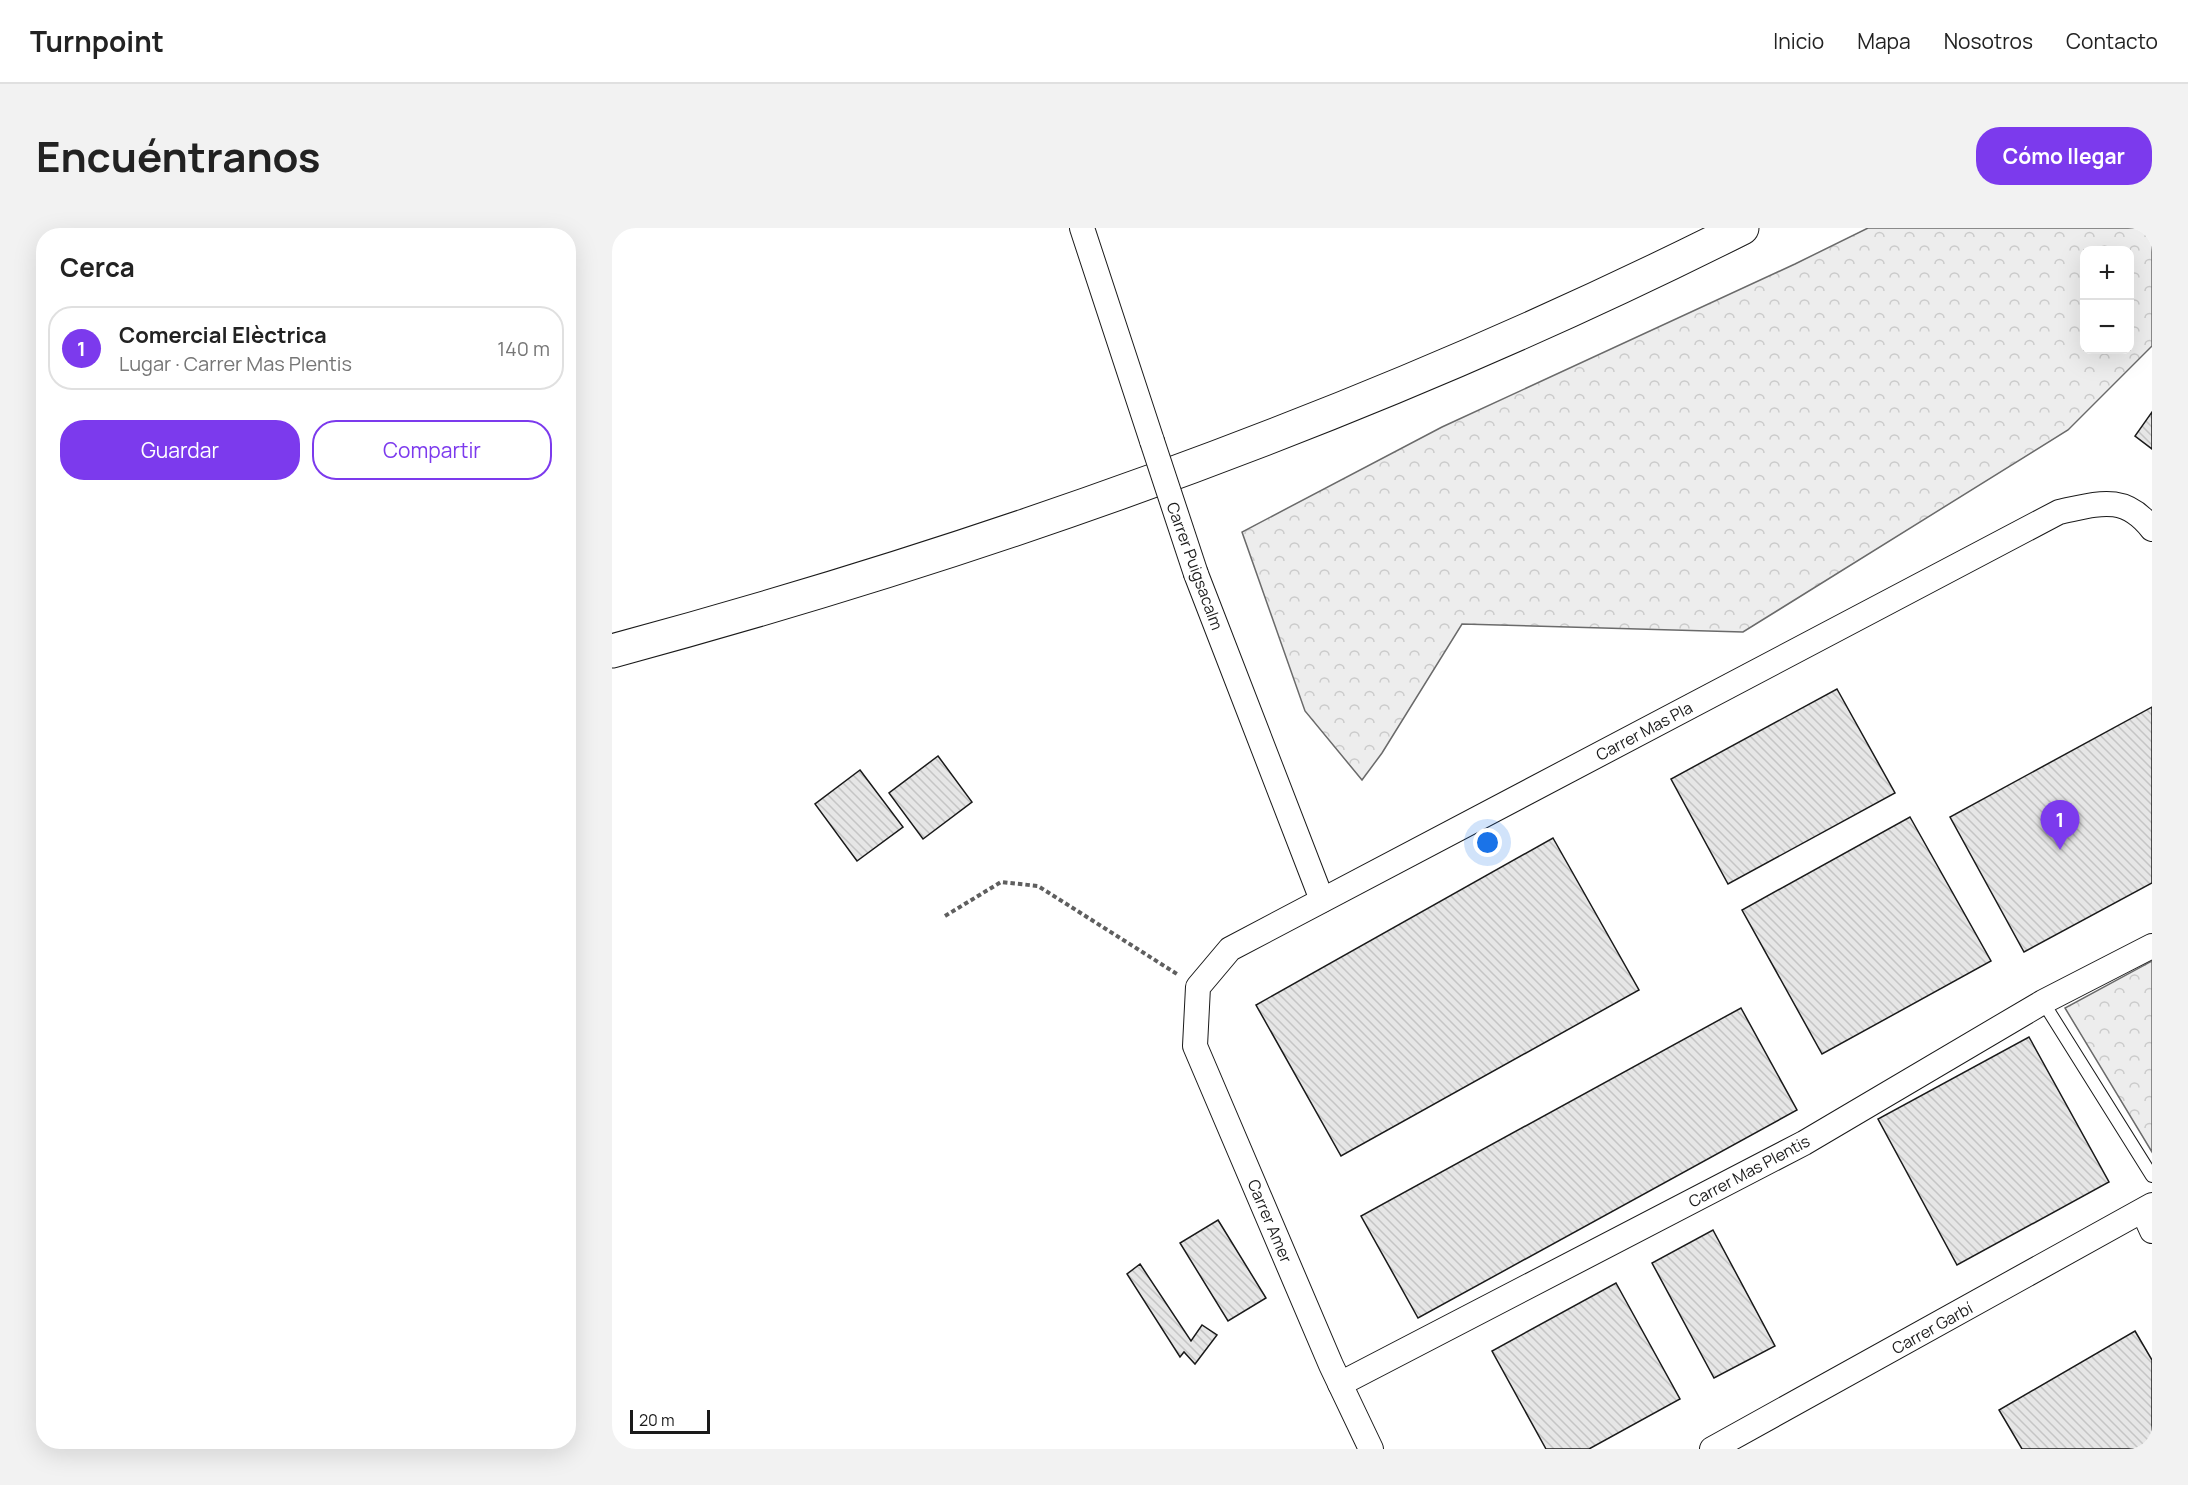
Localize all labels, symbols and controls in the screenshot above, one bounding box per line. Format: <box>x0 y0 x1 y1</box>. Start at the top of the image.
text: Turnpoint <box>30 22 164 60</box>
text: Inicio <box>1773 27 1824 55</box>
text: Mapa <box>1857 27 1911 55</box>
text: Nosotros <box>1944 27 2033 55</box>
text: Contacto <box>2066 27 2158 55</box>
text: Encuéntranos <box>36 127 321 185</box>
button: Cómo llegar <box>1976 127 2152 185</box>
map controls <box>2080 246 2134 354</box>
button: + <box>2080 246 2134 300</box>
text: Cerca <box>60 249 135 285</box>
button: − <box>2080 300 2134 354</box>
text: Comercial Elèctrica <box>119 320 327 350</box>
text: 1 <box>77 335 86 362</box>
text: 140 m <box>497 335 550 362</box>
text: Lugar · Carrer Mas Plentis <box>119 350 352 377</box>
button: Guardar <box>60 420 300 480</box>
button: Compartir <box>312 420 552 480</box>
street label: Carrer Puigsacalm <box>1162 499 1228 633</box>
street label: Carrer Mas Pla <box>1592 696 1696 766</box>
pin: 1 <box>2040 800 2080 850</box>
your location <box>1473 828 1502 857</box>
street label: Carrer Mas Plentis <box>1684 1130 1814 1212</box>
street label: Carrer Amer <box>1243 1176 1298 1266</box>
street label: Carrer Garbí <box>1888 1297 1977 1359</box>
scale bar <box>630 1407 710 1434</box>
text: 20 m <box>639 1409 675 1431</box>

